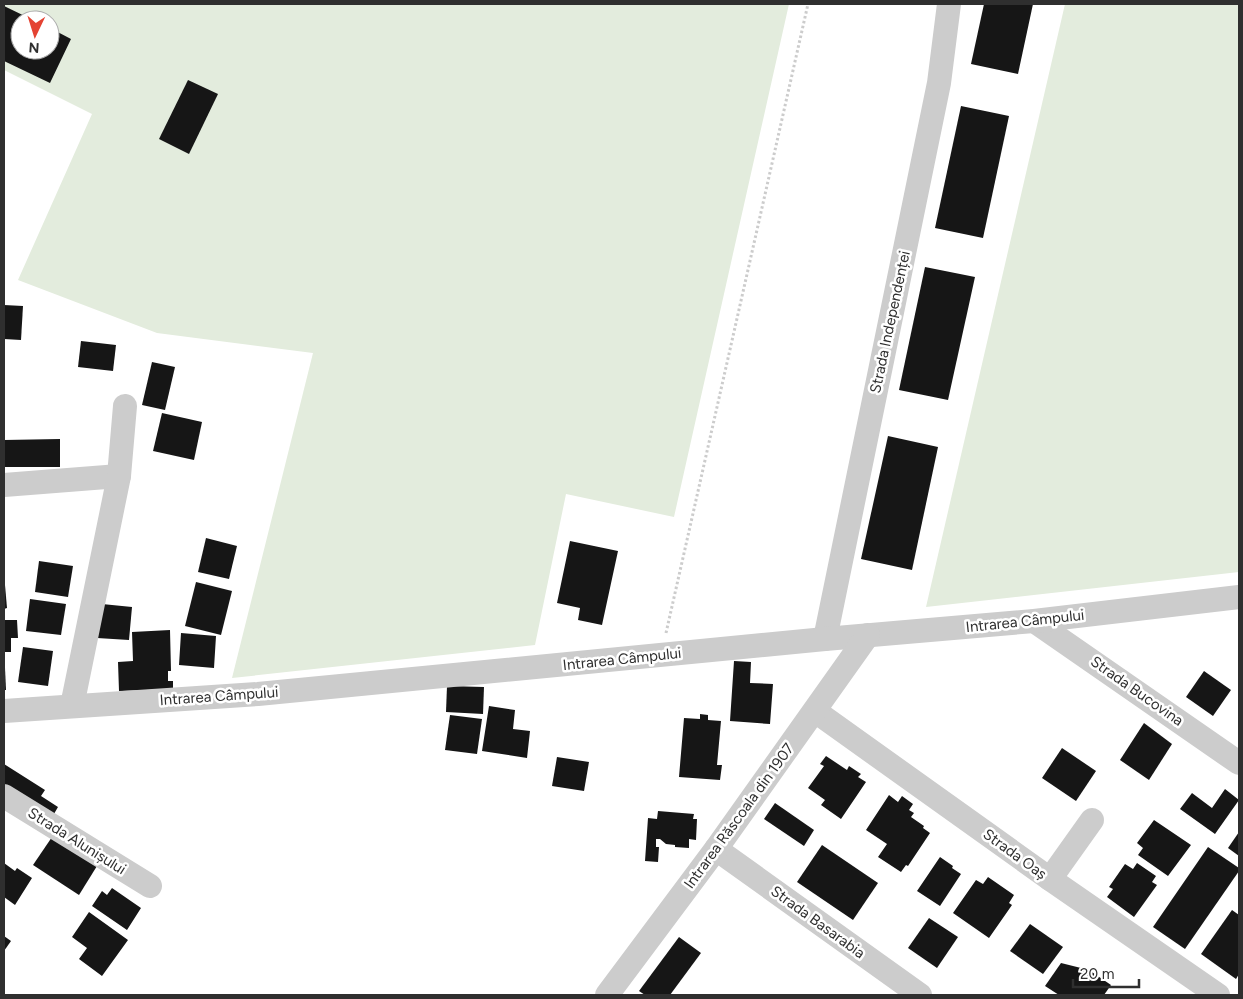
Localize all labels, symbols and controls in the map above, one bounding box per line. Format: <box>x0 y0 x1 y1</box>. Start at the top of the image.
north arrow <box>10 10 60 60</box>
text: N <box>28 39 40 56</box>
street label: Strada Independenței <box>866 249 914 395</box>
street label: Intrarea Câmpului <box>965 606 1085 636</box>
street label: Intrarea Câmpului <box>562 644 682 674</box>
street label: Strada Bucovina <box>1087 652 1187 730</box>
street label: Intrarea Câmpului <box>159 683 279 709</box>
street label: Intrarea Răscoala din 1907 <box>680 740 798 892</box>
street label: Strada Alunișului <box>25 804 129 878</box>
street label: Strada Oaș <box>980 825 1050 883</box>
street label: Strada Basarabia <box>767 882 869 962</box>
scale bar <box>1073 956 1139 988</box>
text: 20 m <box>1080 965 1114 983</box>

